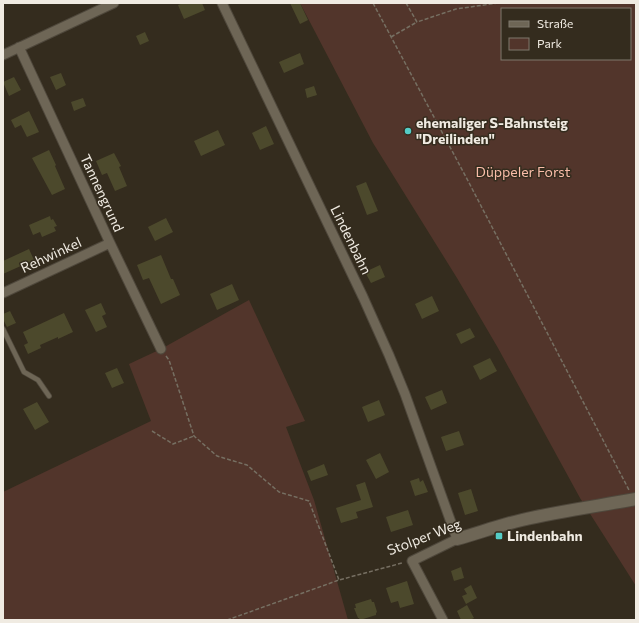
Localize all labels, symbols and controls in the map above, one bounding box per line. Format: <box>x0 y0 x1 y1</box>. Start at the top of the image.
legend <box>501 8 631 60</box>
text: Straße <box>537 16 573 30</box>
text: Park <box>537 36 563 50</box>
place label: ehemaliger S-Bahnsteig "Dreilinden" <box>416 114 568 147</box>
marker: ehemaliger S-Bahnsteig "Dreilinden" <box>403 126 413 136</box>
street label: Tannengrund <box>77 151 128 234</box>
park label: Düppeler Forst <box>476 163 571 180</box>
street label: Lindenbahn <box>327 202 375 277</box>
street label: Rehwinkel <box>18 233 84 276</box>
street label: Stolper Weg <box>384 515 464 558</box>
place label: Lindenbahn <box>507 527 583 544</box>
marker: Lindenbahn <box>494 531 504 541</box>

